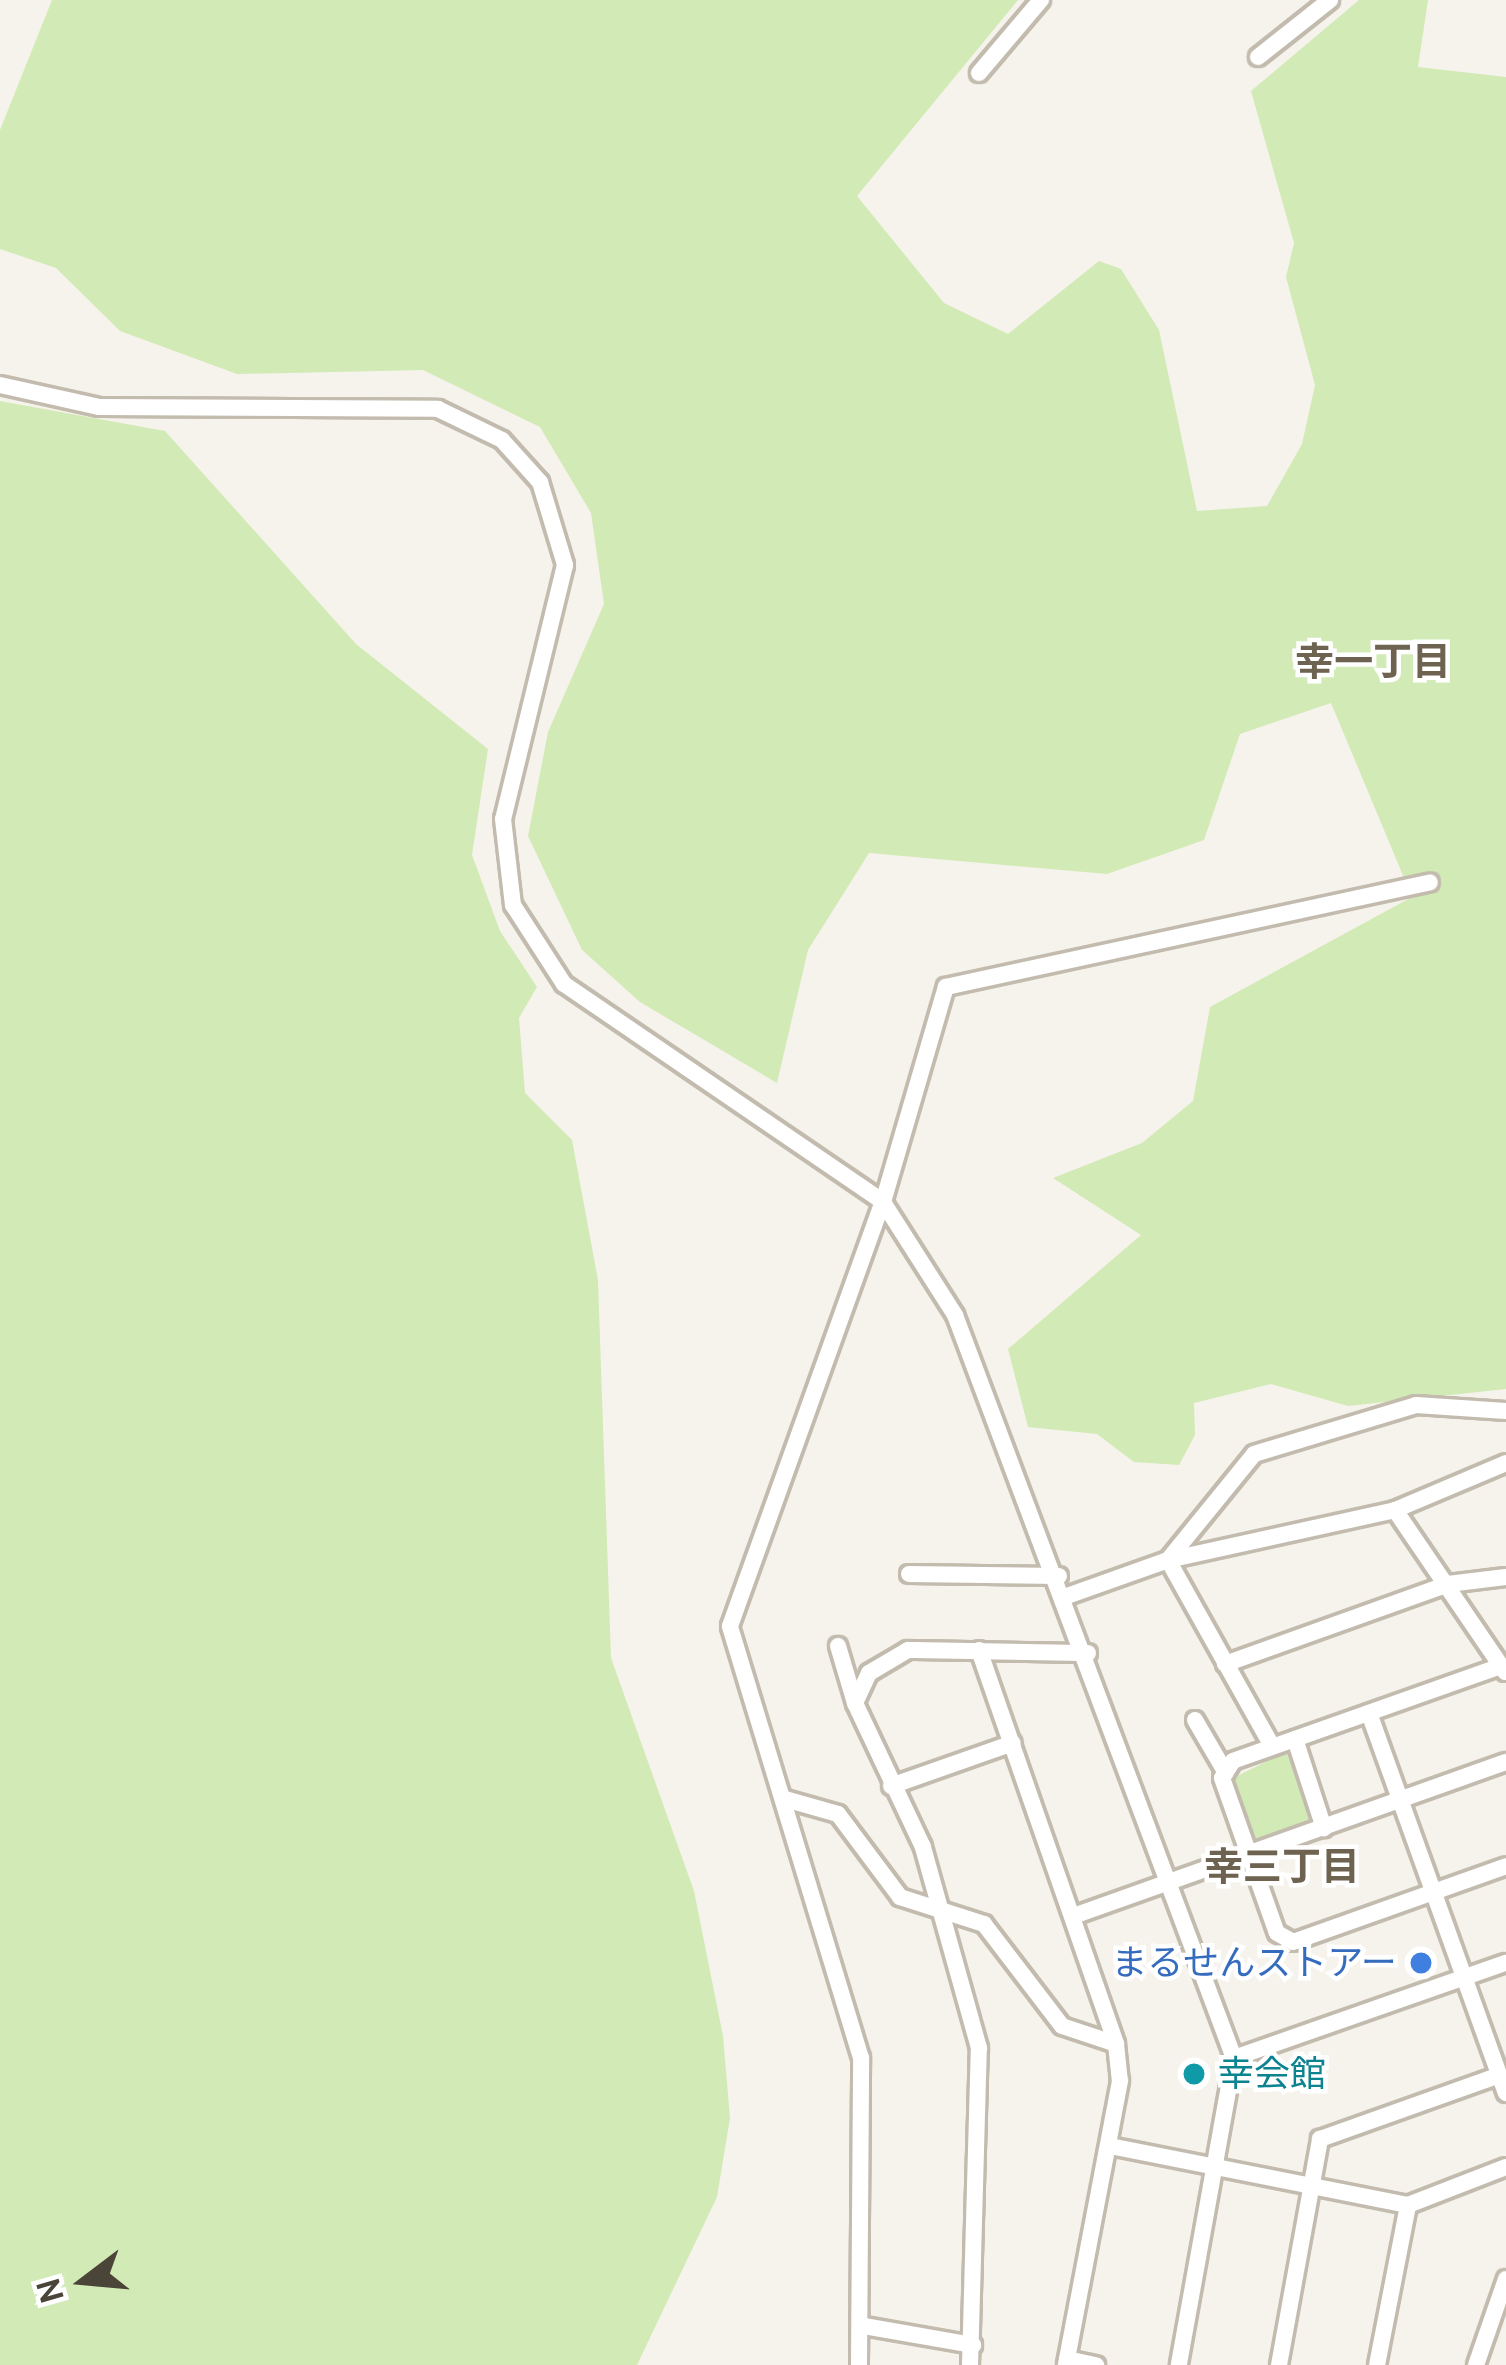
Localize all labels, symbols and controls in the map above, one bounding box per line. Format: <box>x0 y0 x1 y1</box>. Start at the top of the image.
district label: 幸一丁目 <box>1295 638 1451 684</box>
district label: 幸三丁目 <box>1204 1843 1360 1889</box>
place label: まるせんストアー <box>1111 1941 1397 1985</box>
marker: まるせんストアー <box>1408 1950 1434 1976</box>
place label: 幸会館 <box>1218 2052 1326 2096</box>
marker: 幸会館 <box>1181 2061 1207 2087</box>
north arrow <box>24 2221 144 2341</box>
text: N <box>27 2274 72 2308</box>

